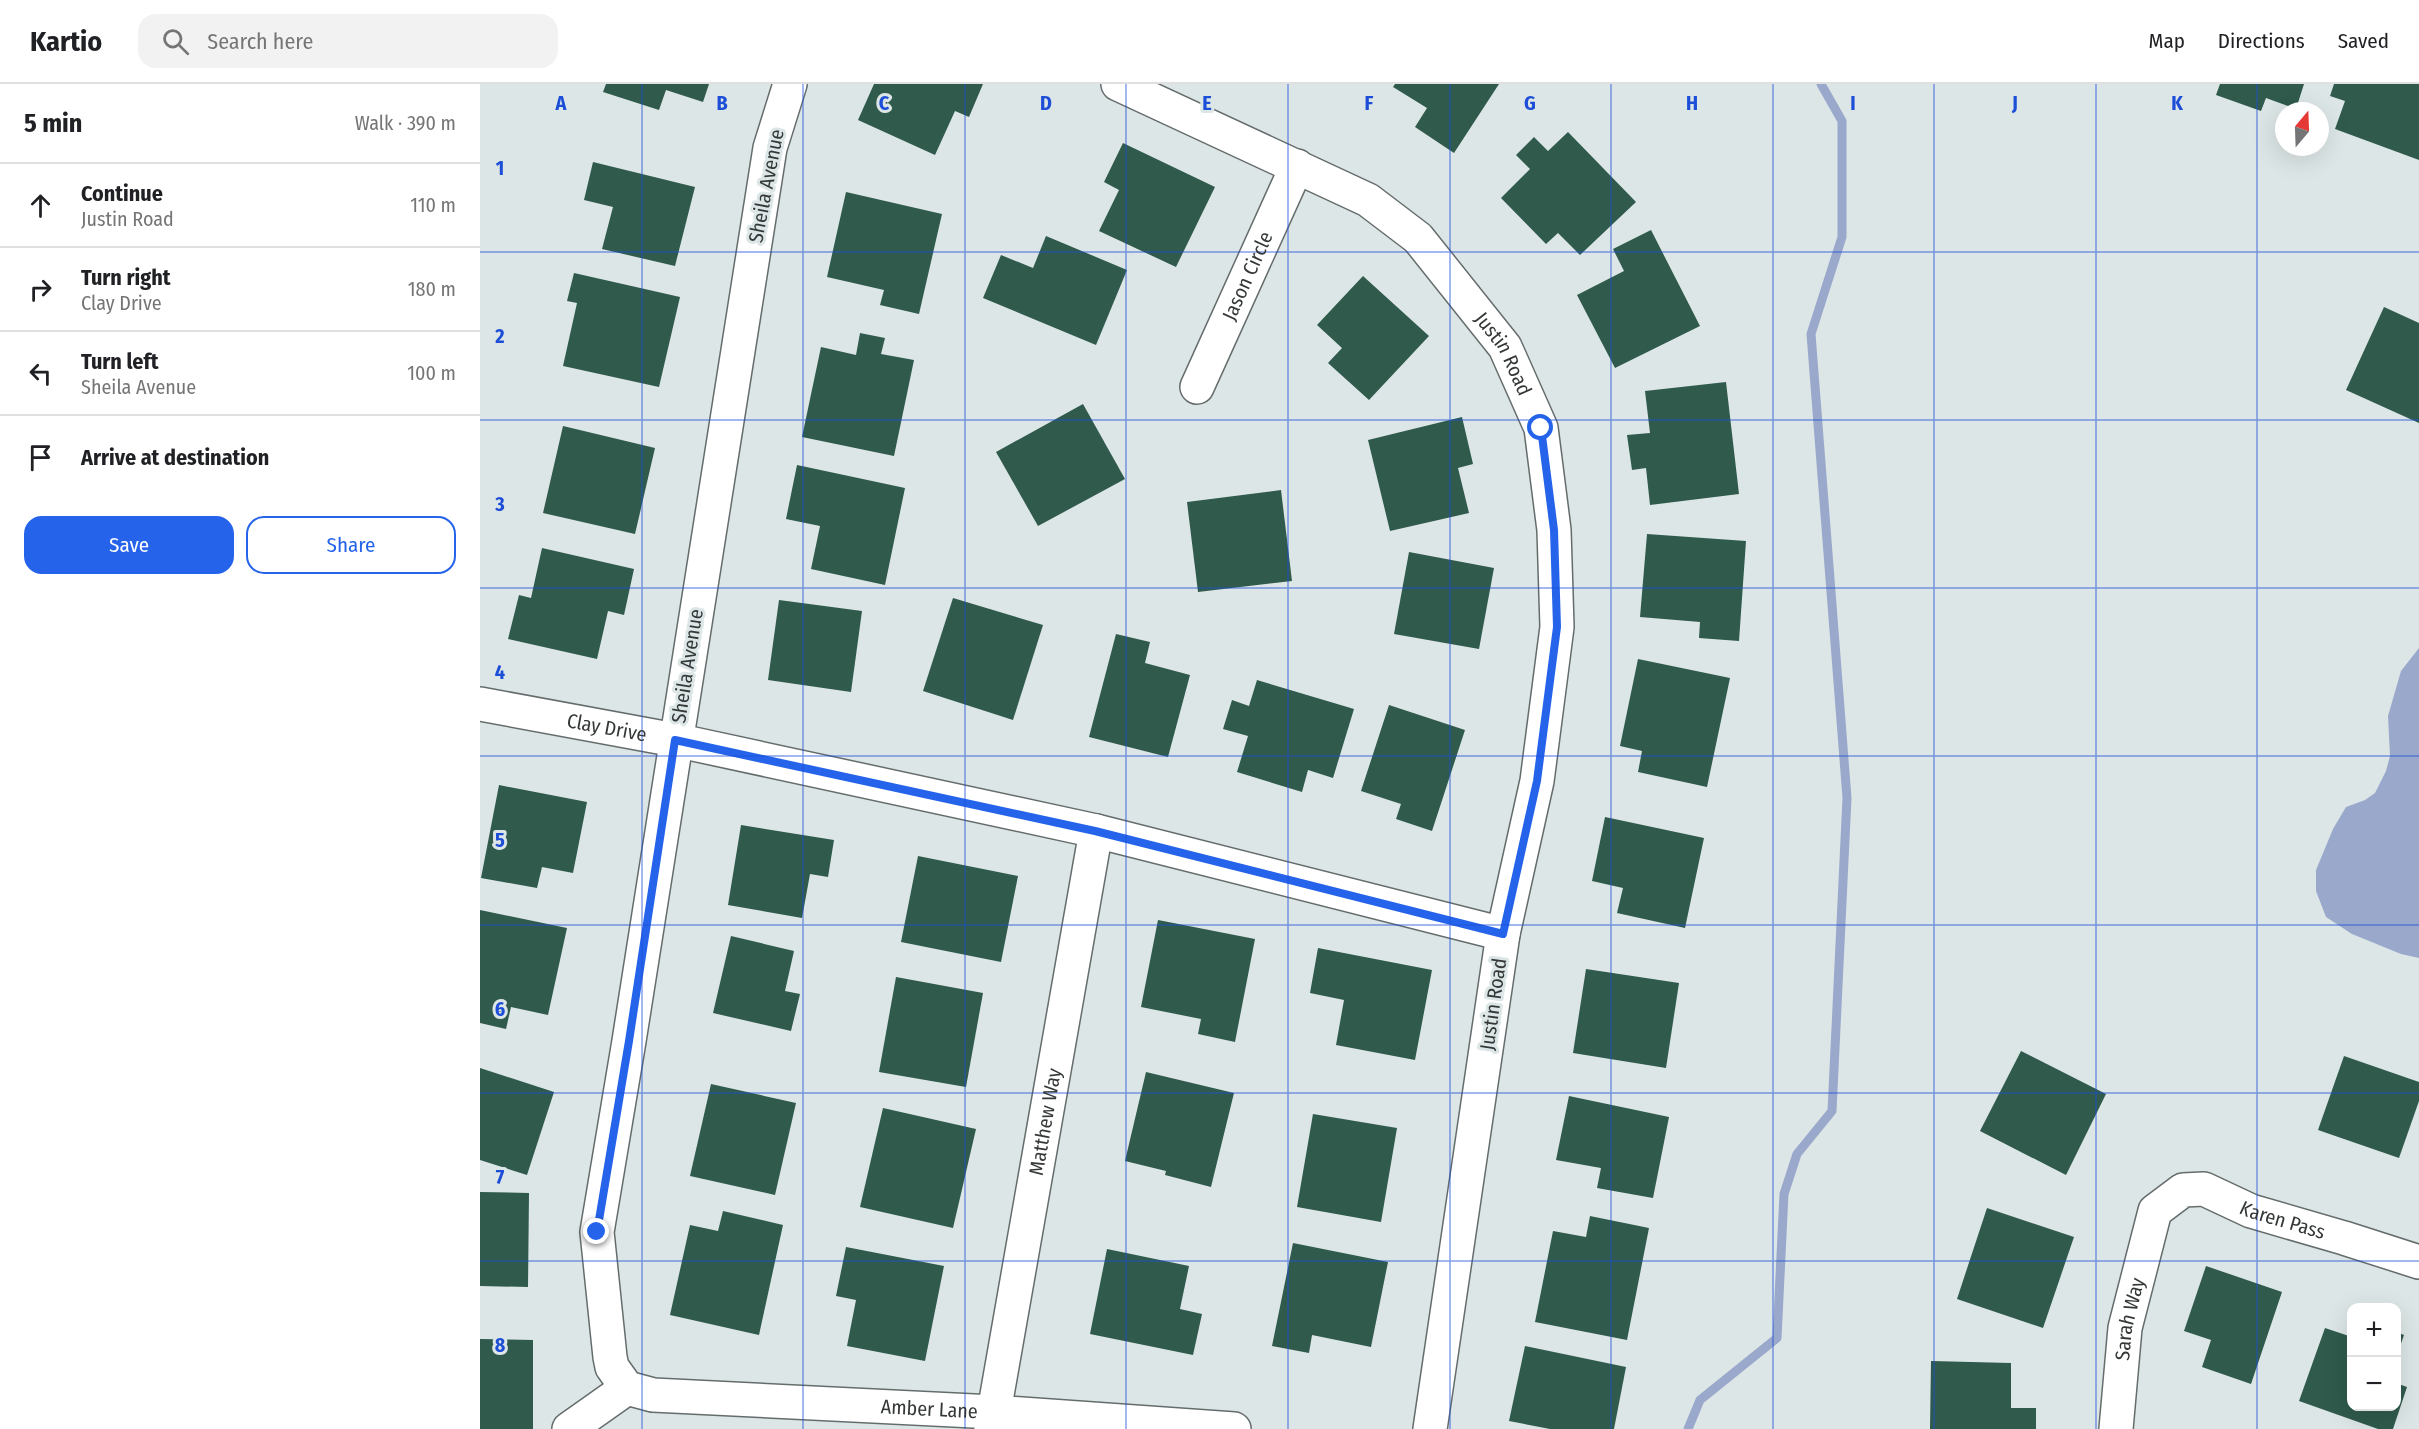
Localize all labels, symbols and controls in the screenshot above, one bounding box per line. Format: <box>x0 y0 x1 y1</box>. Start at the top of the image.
search box <box>138 14 558 68</box>
text: Kartio <box>30 25 102 58</box>
icon: search <box>159 25 192 58</box>
text: Search here <box>207 28 313 55</box>
text: Map <box>2148 28 2185 54</box>
text: Directions <box>2218 28 2305 54</box>
text: Saved <box>2338 28 2389 54</box>
text: A <box>555 91 568 115</box>
text: B <box>716 91 728 115</box>
text: C <box>879 91 890 115</box>
text: D <box>1040 91 1052 115</box>
text: E <box>1202 91 1212 115</box>
text: F <box>1365 91 1374 115</box>
text: G <box>1524 91 1536 115</box>
text: H <box>1686 91 1698 115</box>
text: I <box>1850 91 1856 115</box>
text: J <box>2011 91 2018 115</box>
text: K <box>2171 91 2183 115</box>
north arrow <box>2275 102 2329 156</box>
text: 5 min <box>24 108 82 139</box>
text: Walk · 390 m <box>355 111 456 135</box>
street label: Sheila Avenue <box>743 127 789 245</box>
text: 1 <box>496 156 504 180</box>
text: Continue <box>81 180 163 207</box>
icon: ahead <box>24 189 57 222</box>
text: 110 m <box>410 193 456 217</box>
text: Justin Road <box>81 207 174 231</box>
street label: Jason Circle <box>1217 228 1278 324</box>
text: Turn right <box>81 264 170 291</box>
icon: right <box>24 273 57 306</box>
text: 180 m <box>408 277 456 301</box>
text: Clay Drive <box>81 291 162 315</box>
street label: Justin Road <box>1470 307 1537 399</box>
text: 2 <box>494 324 505 348</box>
text: Turn left <box>81 348 159 375</box>
icon: left <box>24 357 57 390</box>
text: 100 m <box>407 361 456 385</box>
text: Sheila Avenue <box>81 375 196 399</box>
route start <box>1527 414 1553 440</box>
icon: arrive <box>24 441 57 474</box>
text: Arrive at destination <box>81 444 269 471</box>
text: 3 <box>494 492 505 516</box>
button: Save <box>24 516 234 574</box>
button: Share <box>246 516 456 574</box>
street label: Sheila Avenue <box>666 607 708 725</box>
text: 4 <box>495 660 505 684</box>
street label: Clay Drive <box>565 708 649 747</box>
text: 5 <box>495 828 505 852</box>
street label: Justin Road <box>1475 956 1511 1052</box>
text: 6 <box>495 997 505 1021</box>
street label: Matthew Way <box>1024 1066 1066 1177</box>
text: 7 <box>496 1165 505 1189</box>
street label: Karen Pass <box>2236 1195 2328 1244</box>
route end <box>583 1218 609 1244</box>
street label: Sarah Way <box>2110 1275 2149 1361</box>
map controls <box>2347 1303 2401 1411</box>
button: + <box>2347 1303 2401 1357</box>
text: 8 <box>495 1333 506 1357</box>
button: − <box>2347 1357 2401 1411</box>
street label: Amber Lane <box>880 1394 978 1423</box>

